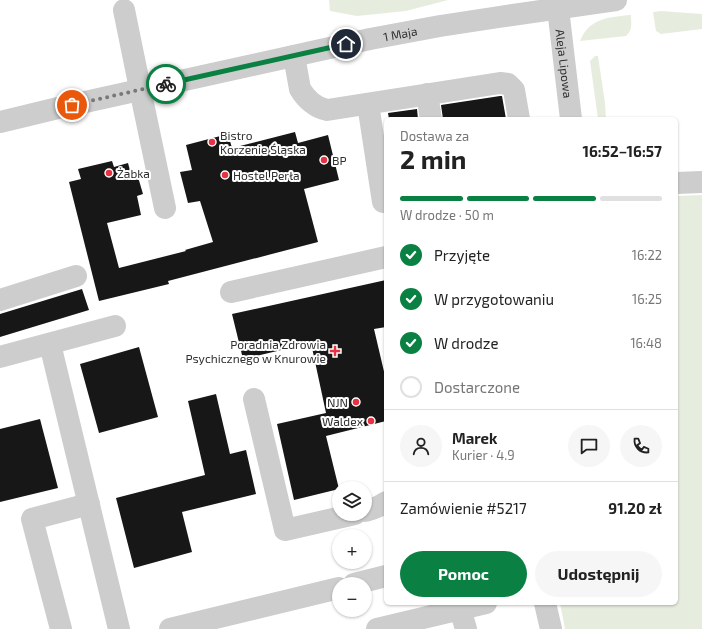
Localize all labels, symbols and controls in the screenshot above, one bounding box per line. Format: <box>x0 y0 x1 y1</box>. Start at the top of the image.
street label: 1 Maja <box>382 23 418 43</box>
pin <box>329 27 363 61</box>
street label: Aleja Lipowa <box>553 28 575 99</box>
icon: home <box>335 33 357 55</box>
courier <box>146 64 186 104</box>
icon: bike <box>155 73 177 95</box>
pin <box>55 88 89 122</box>
icon: bag <box>61 94 83 116</box>
place label: Bistro Korzenie Śląska <box>220 128 306 156</box>
text: Dostawa za <box>400 128 469 144</box>
marker: Bistro Korzenie Śląska <box>207 137 217 147</box>
text: 16:52–16:57 <box>583 142 662 160</box>
text: 2 min <box>400 143 466 174</box>
place label: BP <box>332 153 347 167</box>
marker: BP <box>319 155 329 165</box>
place label: Żabka <box>117 166 150 180</box>
marker: Żabka <box>104 168 114 178</box>
place label: Hostel Perła <box>233 168 300 182</box>
marker: Hostel Perła <box>220 170 230 180</box>
text: W drodze · 50 m <box>400 207 494 223</box>
icon: check <box>400 244 422 266</box>
text: Przyjęte <box>434 246 490 264</box>
text: 16:22 <box>632 247 662 263</box>
icon: check <box>400 288 422 310</box>
text: W przygotowaniu <box>434 290 554 308</box>
text: 16:25 <box>632 291 662 307</box>
icon: check <box>400 332 422 354</box>
text: W drodze <box>434 334 499 352</box>
text: 16:48 <box>630 335 662 351</box>
place label: Poradnia Zdrowia Psychicznego w Knurowie <box>185 337 326 365</box>
marker: Poradnia Zdrowia Psychicznego w Knurowie <box>329 345 341 357</box>
text: Dostarczone <box>434 378 520 396</box>
place label: NJN <box>327 395 348 409</box>
marker: NJN <box>351 397 361 407</box>
place label: Waldex <box>322 414 364 428</box>
marker: Waldex <box>366 416 376 426</box>
button: person <box>400 425 442 467</box>
button: chat <box>568 425 610 467</box>
button: phone <box>620 425 662 467</box>
text: Marek <box>452 429 497 447</box>
text: Kurier · 4.9 <box>452 447 515 463</box>
map controls <box>332 481 372 617</box>
button: layers <box>332 481 372 521</box>
text: Zamówienie #5217 <box>400 499 527 517</box>
text: 91.20 zł <box>608 499 662 517</box>
button: + <box>332 529 372 569</box>
button: Pomoc <box>400 551 527 597</box>
button: Udostępnij <box>535 551 662 597</box>
button: − <box>332 577 372 617</box>

